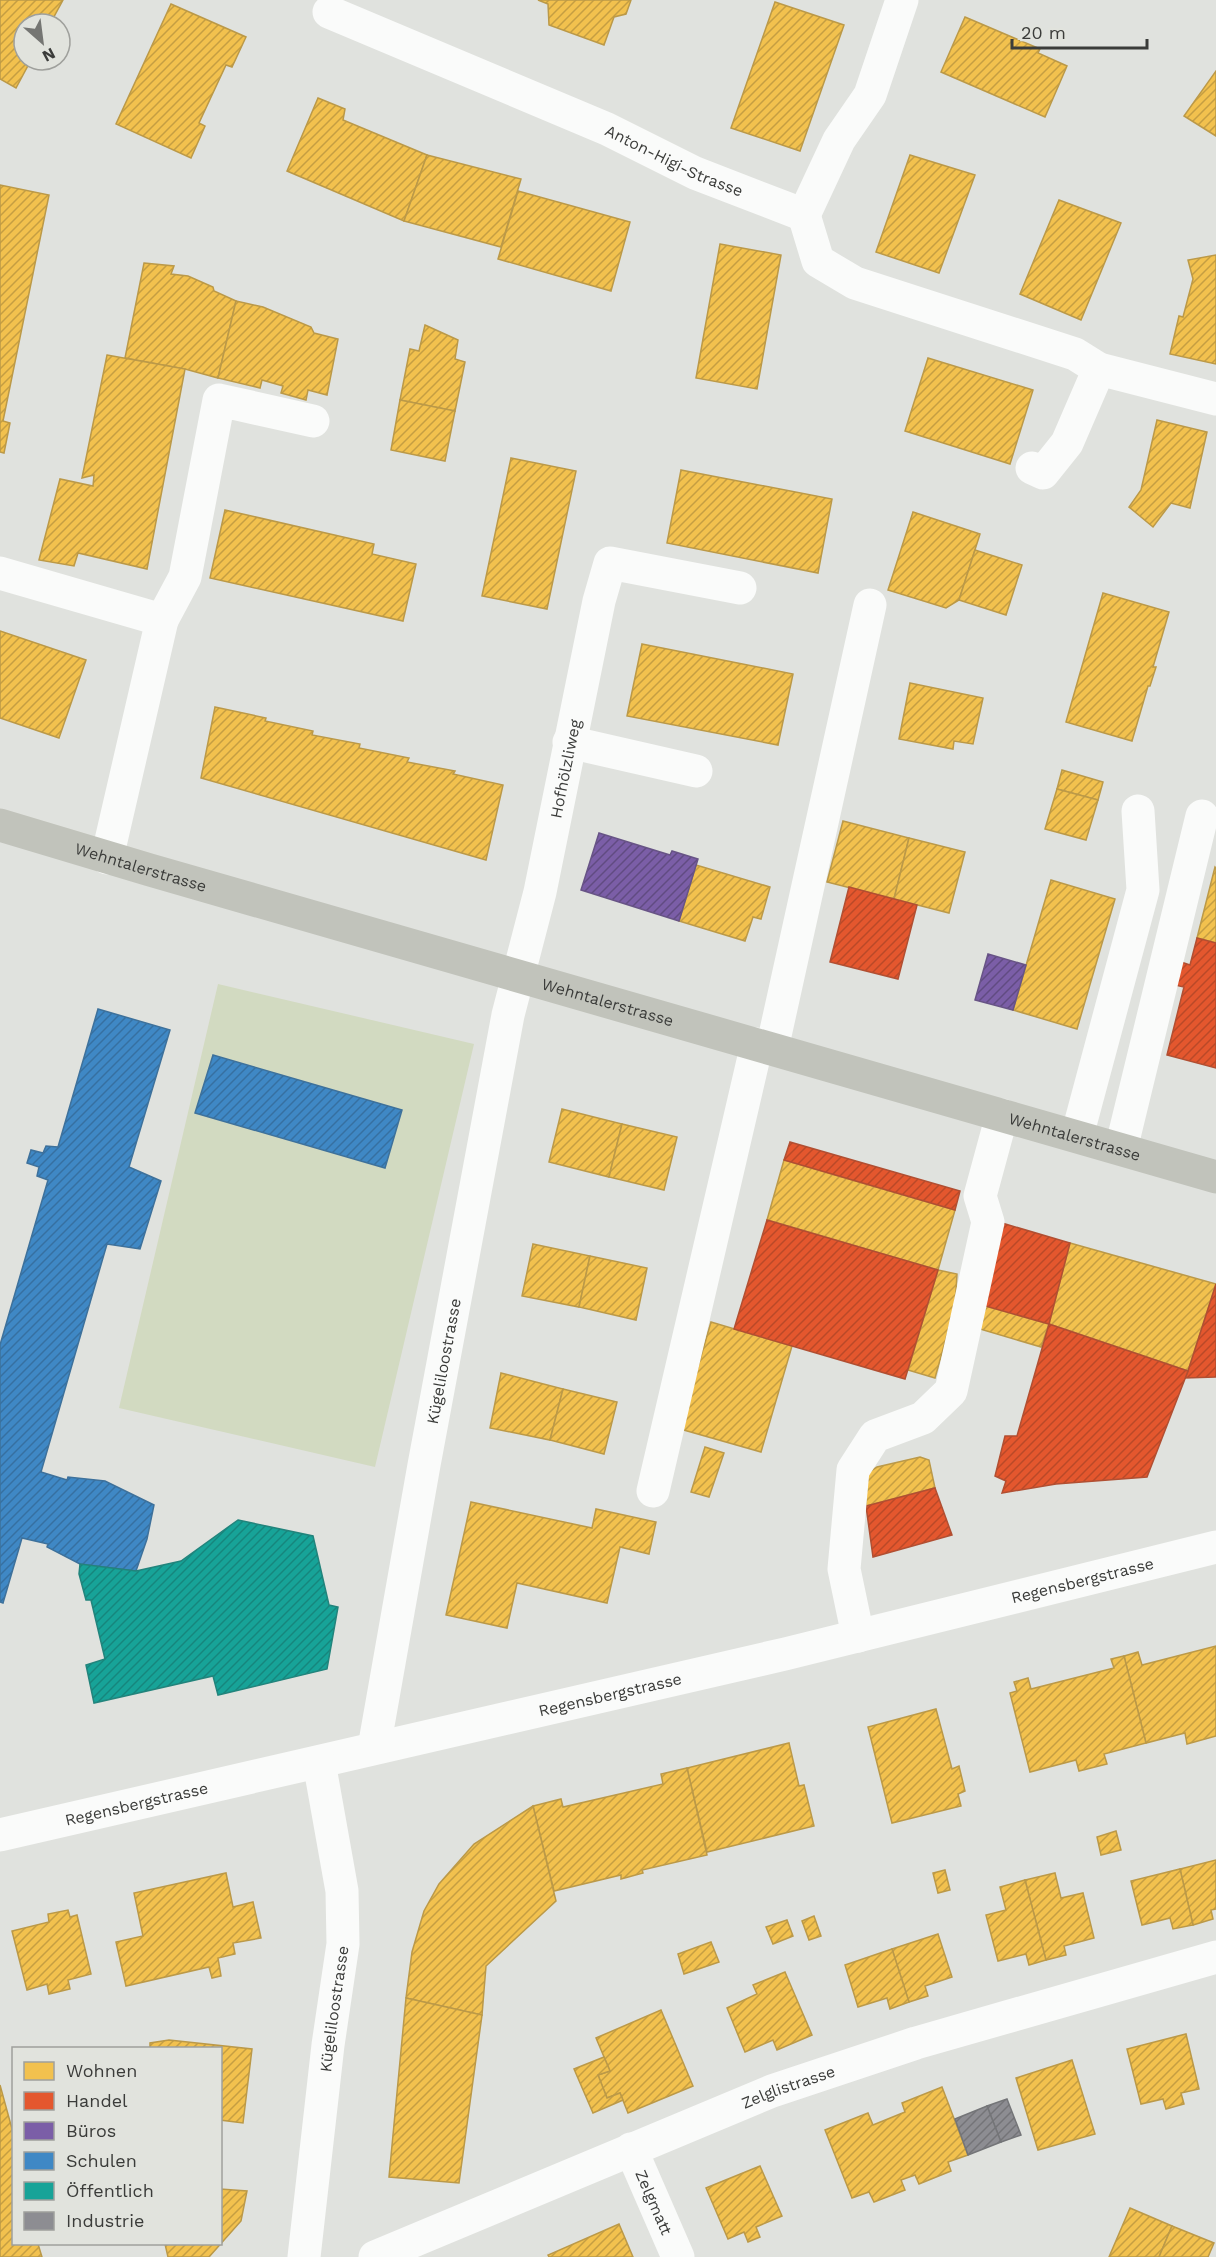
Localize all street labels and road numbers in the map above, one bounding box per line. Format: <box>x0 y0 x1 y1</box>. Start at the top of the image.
street label: Anton-Higi-Strasse <box>602 120 746 200</box>
street label: Hofhölzliweg <box>546 717 584 820</box>
street label: Wehntalerstrasse <box>73 839 209 895</box>
street label: Wehntalerstrasse <box>540 974 676 1030</box>
street label: Wehntalerstrasse <box>1007 1108 1143 1164</box>
street label: Kügeliloostrasse <box>422 1297 464 1426</box>
street label: Regensbergstrasse <box>1009 1553 1156 1607</box>
street label: Regensbergstrasse <box>537 1669 683 1720</box>
street label: Regensbergstrasse <box>63 1778 210 1829</box>
street label: Kügeliloostrasse <box>316 1944 352 2073</box>
street label: Zelglistrasse <box>738 2061 837 2112</box>
street label: Zelgmatt <box>632 2167 677 2238</box>

